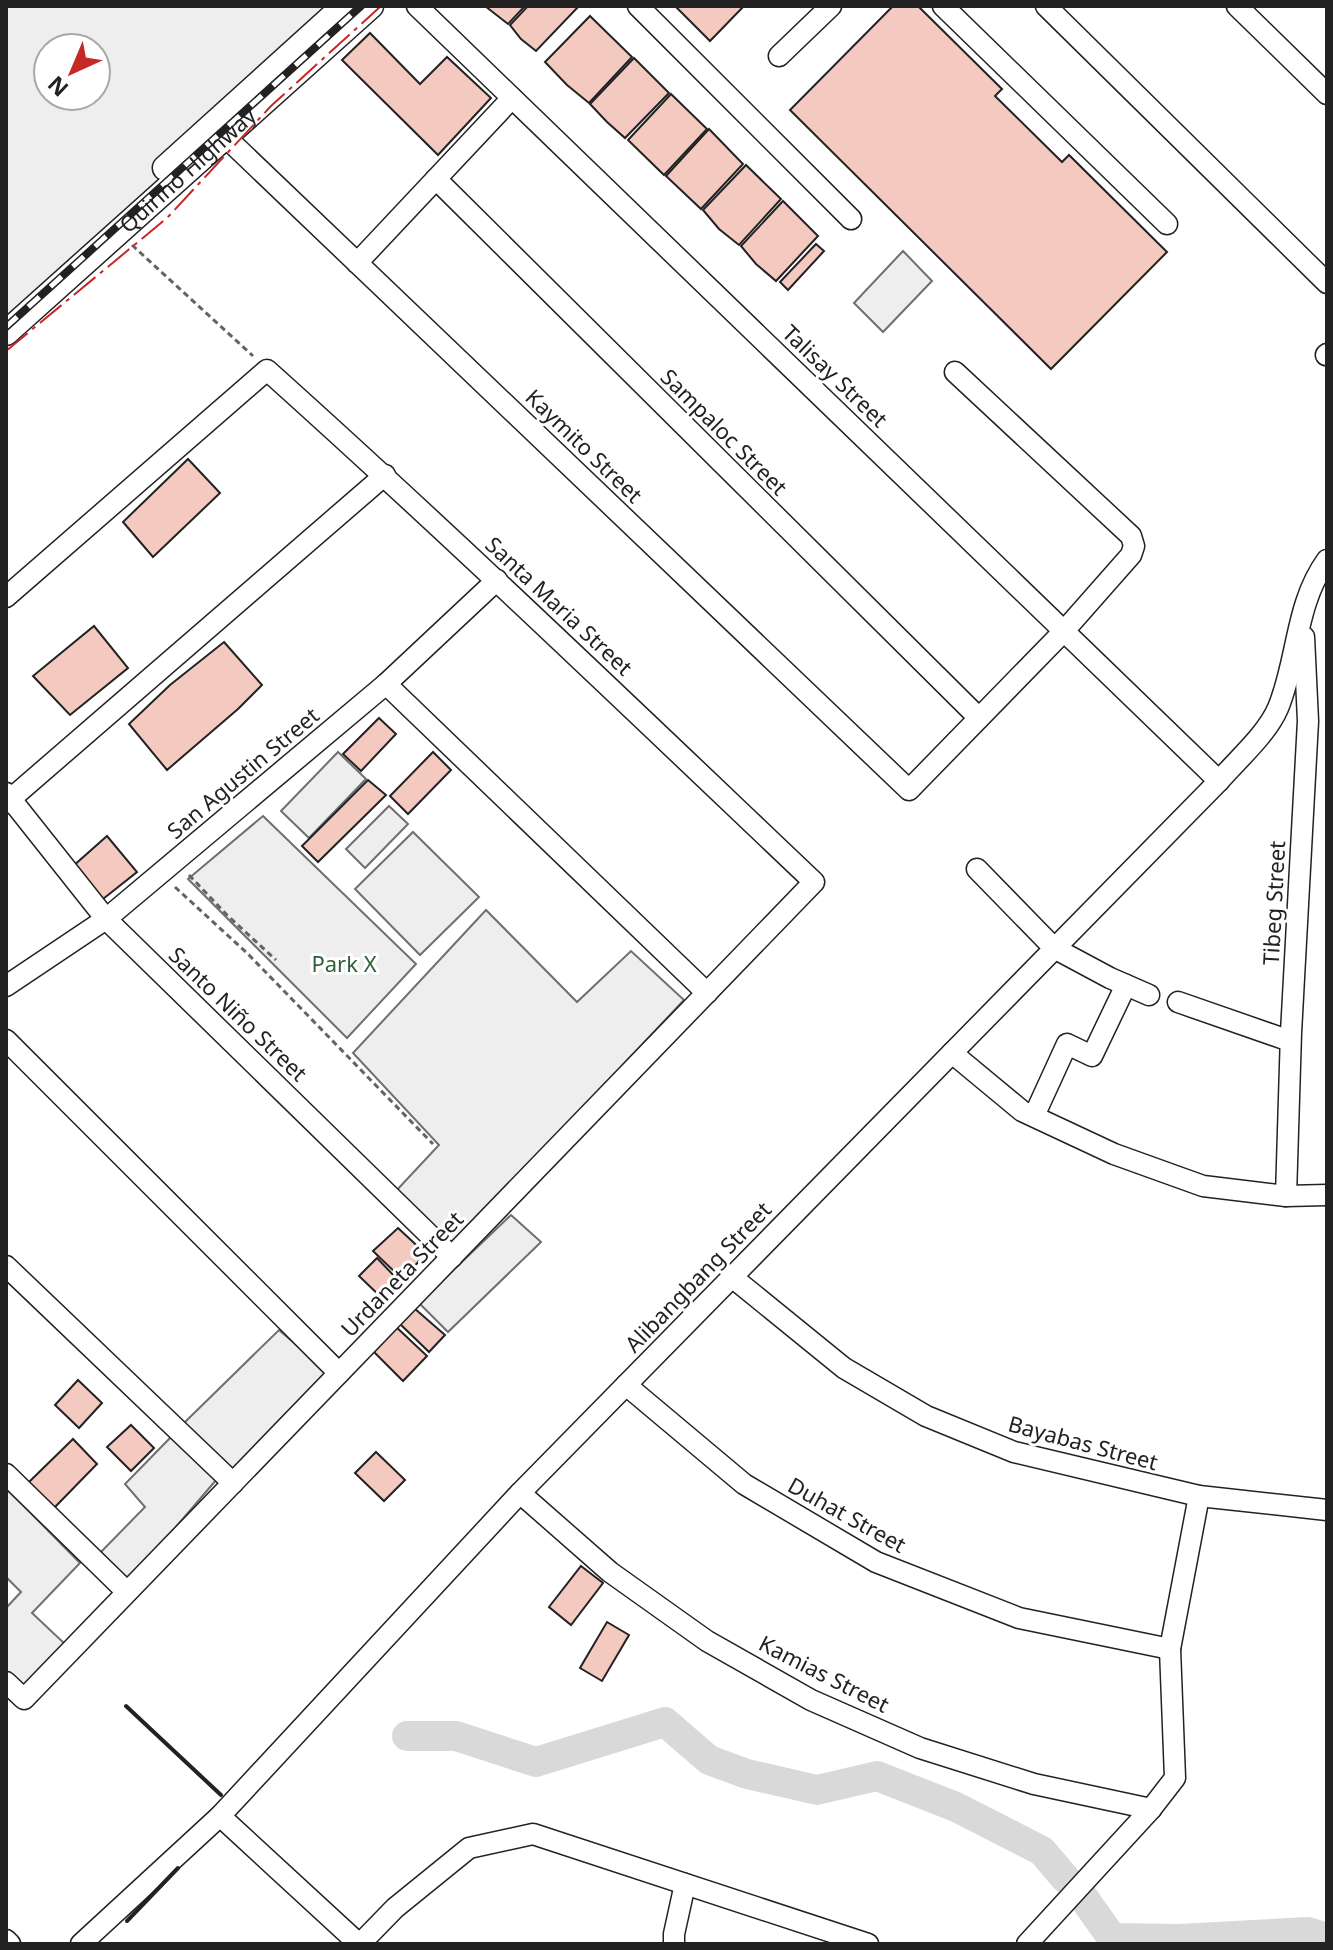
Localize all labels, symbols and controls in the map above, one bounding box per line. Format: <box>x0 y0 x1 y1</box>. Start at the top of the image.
north arrow <box>32 32 112 112</box>
text: N <box>41 70 74 104</box>
street label: Quirino Highway <box>112 100 262 239</box>
street label: Talisay Street <box>777 317 895 433</box>
street label: Sampaloc Street <box>655 361 795 501</box>
street label: Kaymito Street <box>520 382 650 509</box>
street label: Santa Maria Street <box>480 529 640 681</box>
street label: San Agustin Street <box>160 700 325 845</box>
street label: Tibeg Street <box>1255 840 1291 966</box>
street label: Santo Niño Street <box>163 939 314 1087</box>
park label: Park X <box>311 948 377 978</box>
street label: Alibangbang Street <box>618 1194 777 1358</box>
street label: Urdaneta Street <box>334 1204 469 1343</box>
street label: Bayabas Street <box>1005 1408 1161 1476</box>
street label: Duhat Street <box>783 1469 912 1559</box>
street label: Kamias Street <box>754 1627 895 1719</box>

